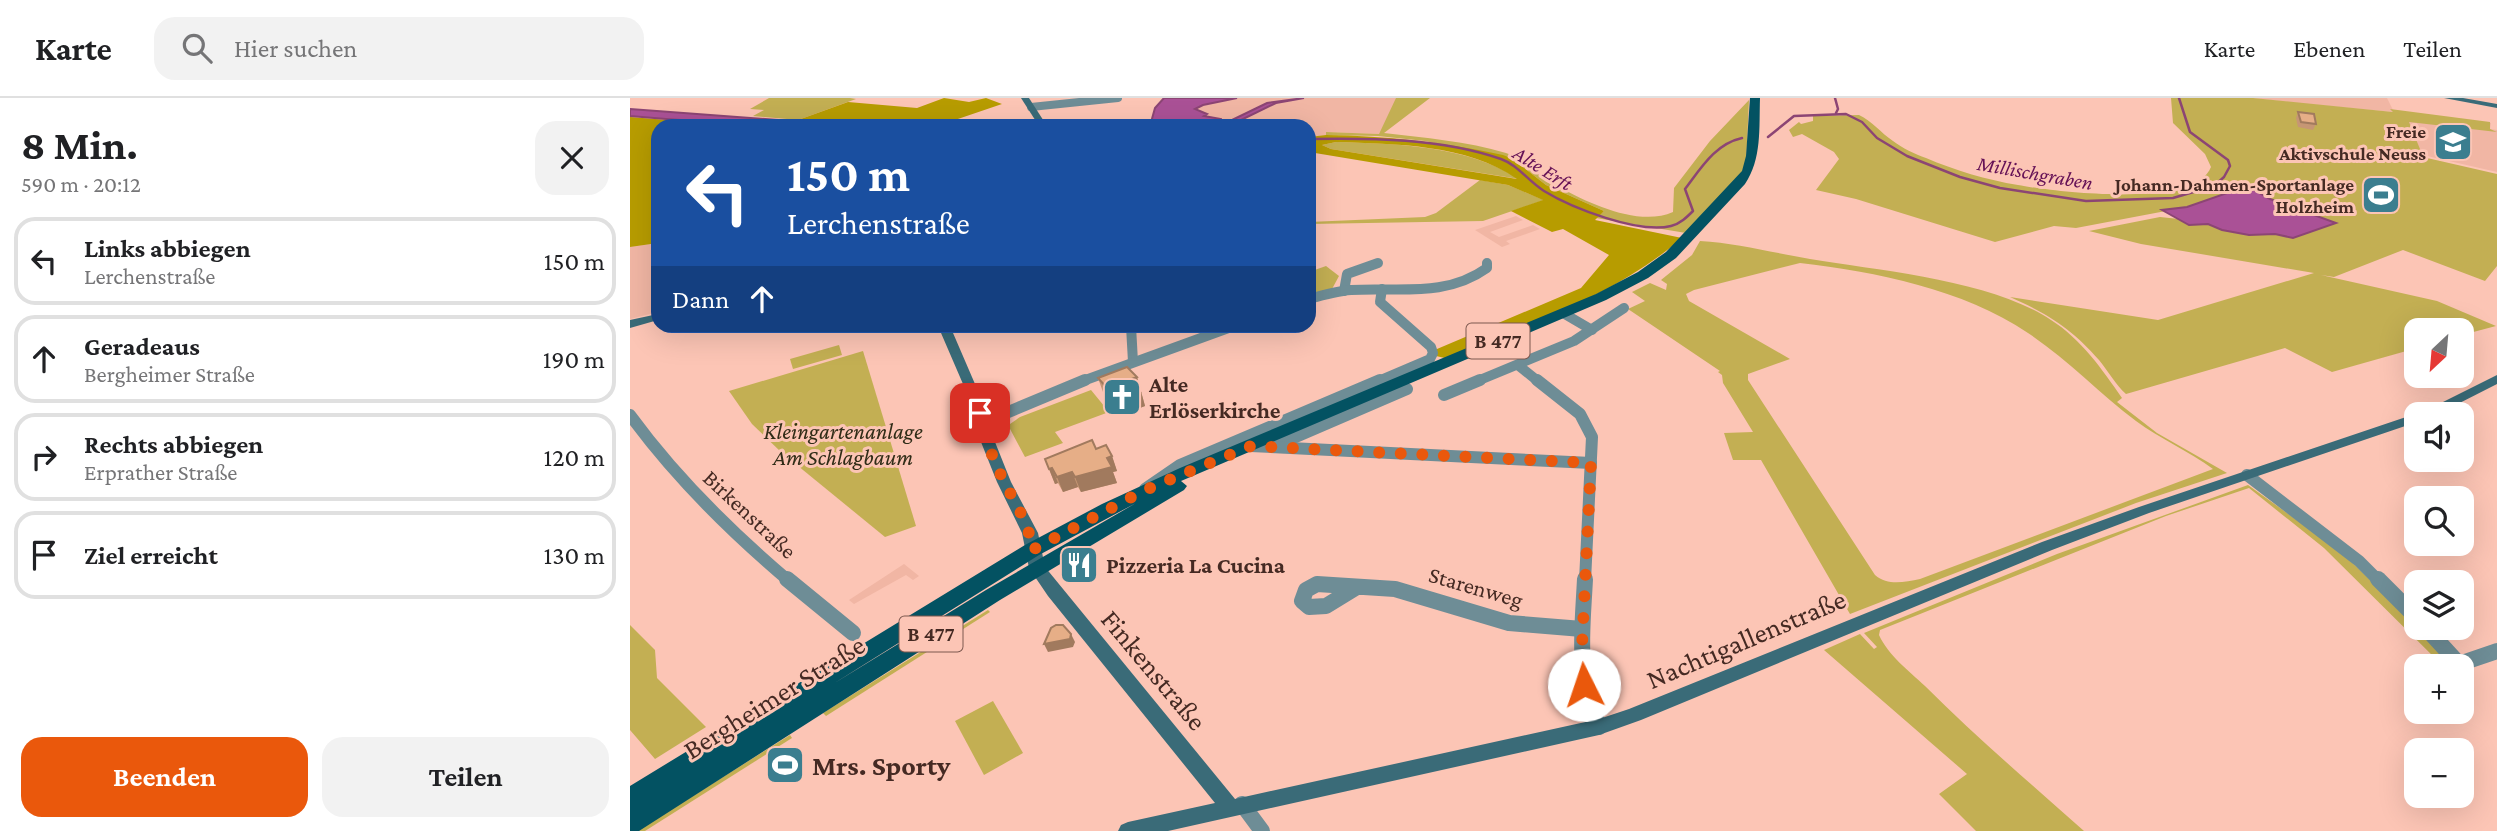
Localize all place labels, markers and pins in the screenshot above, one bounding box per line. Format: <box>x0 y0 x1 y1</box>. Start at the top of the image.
place label: Freie Aktivschule Neuss <box>2278 121 2426 164</box>
school or university icon: Freie Aktivschule Neuss <box>2432 121 2474 163</box>
place label: Johann-Dahmen-Sportanlage Holzheim <box>2113 174 2354 217</box>
sports icon: Johann-Dahmen-Sportanlage Holzheim <box>2360 174 2402 216</box>
place label: Alte Erlöserkirche <box>1148 371 1281 423</box>
church icon: Alte Erlöserkirche <box>1101 376 1143 418</box>
pin <box>950 383 1010 443</box>
restaurant icon: Pizzeria La Cucina <box>1058 544 1100 586</box>
place label: Pizzeria La Cucina <box>1106 552 1286 578</box>
sports icon: Mrs. Sporty <box>764 744 806 786</box>
place label: Mrs. Sporty <box>812 750 951 781</box>

